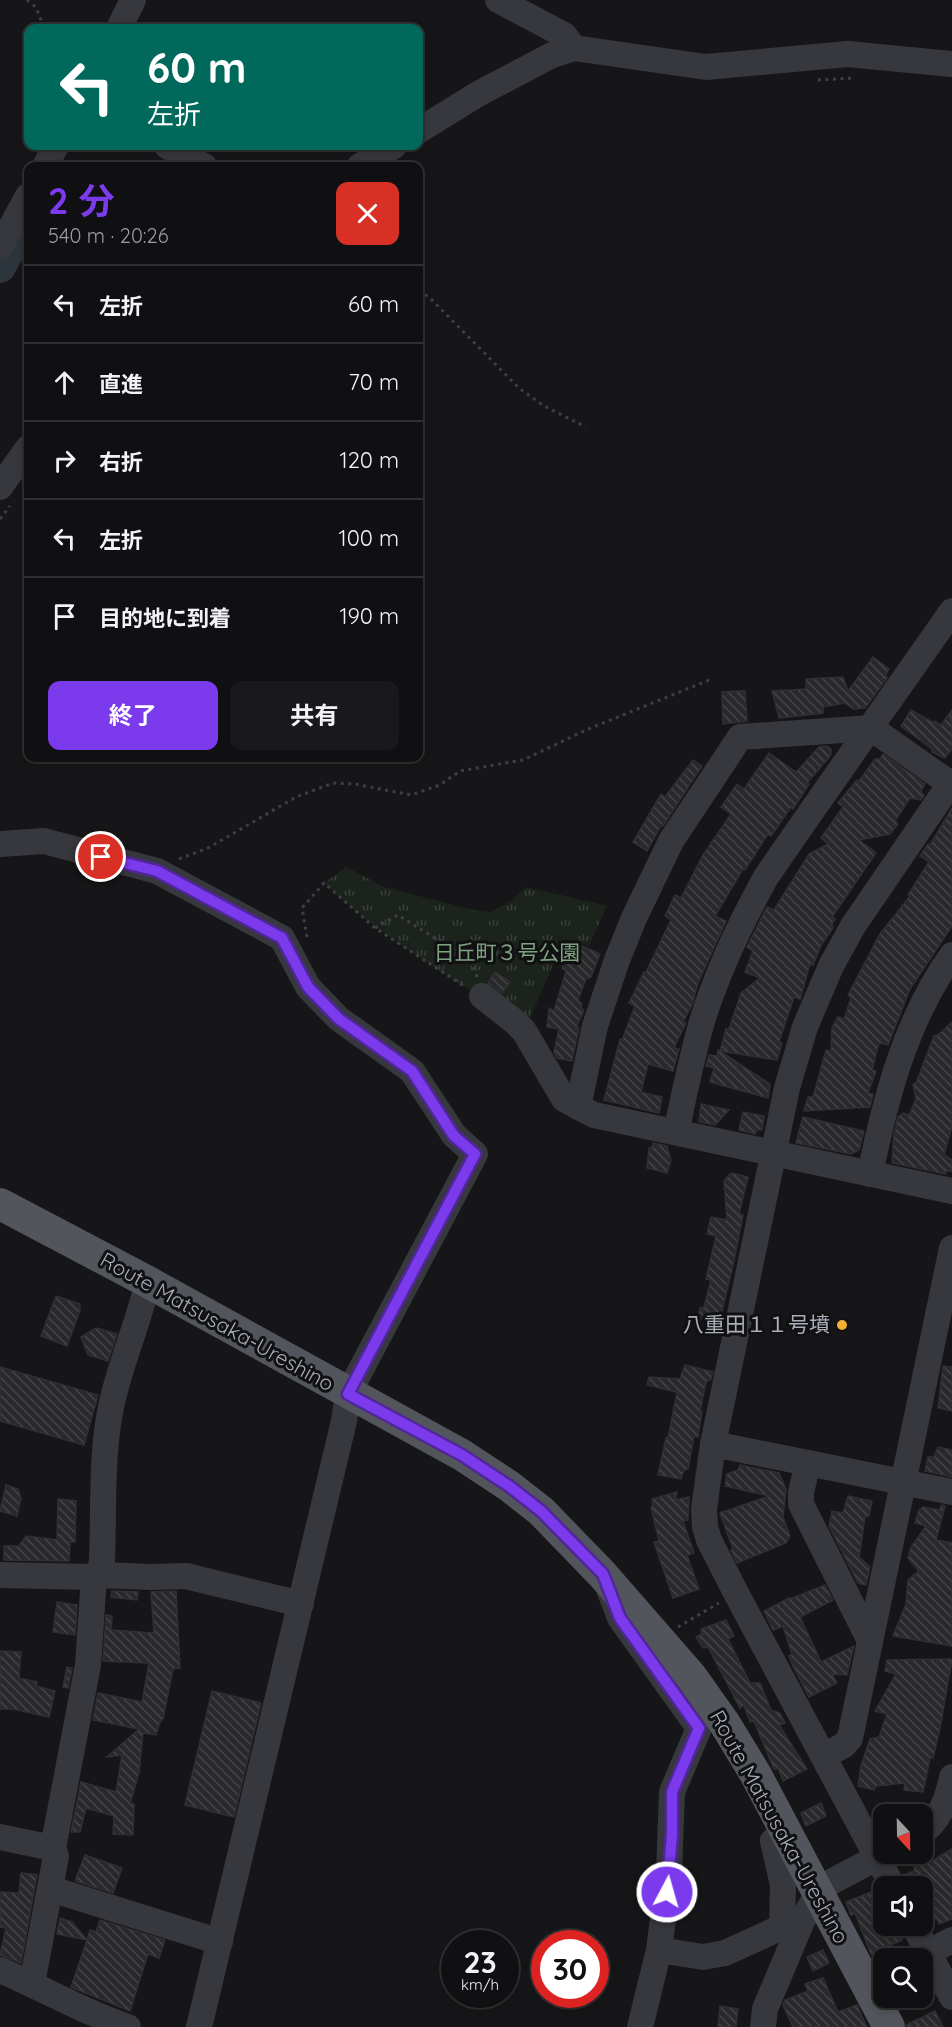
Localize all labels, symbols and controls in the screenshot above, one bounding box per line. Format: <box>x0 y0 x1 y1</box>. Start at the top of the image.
text: 60 m <box>147 41 247 94</box>
icon: left <box>48 48 126 126</box>
text: 左折 <box>147 97 201 131</box>
text: 2 分 <box>48 178 115 223</box>
button: close <box>336 182 399 245</box>
text: 540 m · 20:26 <box>48 223 168 248</box>
icon: left <box>48 288 81 321</box>
text: 60 m <box>348 290 399 318</box>
text: 左折 <box>99 292 143 320</box>
icon: ahead <box>48 366 81 399</box>
text: 70 m <box>349 368 399 396</box>
text: 直進 <box>99 370 143 398</box>
icon: right <box>48 444 81 477</box>
text: 120 m <box>340 446 399 474</box>
text: 右折 <box>99 448 143 476</box>
icon: left <box>48 522 81 555</box>
text: 100 m <box>339 524 399 552</box>
text: 左折 <box>99 526 143 554</box>
icon: arrive <box>48 600 81 633</box>
text: 190 m <box>339 602 399 630</box>
text: 目的地に到着 <box>99 604 231 632</box>
button: 終了 <box>48 681 218 750</box>
button: 共有 <box>230 681 399 750</box>
pin <box>75 831 126 882</box>
icon: arrive <box>84 840 117 873</box>
park label: 日丘町３号公園 <box>434 939 581 965</box>
street label: Route Matsusaka-Ureshino <box>96 1246 339 1396</box>
place label: 八重田１１号墳 <box>683 1311 830 1337</box>
marker: 八重田１１号墳 <box>835 1318 849 1332</box>
street label: Route Matsusaka-Ureshino <box>705 1705 855 1948</box>
north arrow <box>873 1804 933 1864</box>
map controls <box>873 1804 933 2008</box>
position arrow <box>635 1860 699 1924</box>
button: sound <box>873 1876 933 1936</box>
speed limit sign: 30 <box>531 1930 609 2008</box>
text: 23 <box>463 1943 497 1981</box>
button: search <box>873 1948 933 2008</box>
text: km/h <box>461 1975 499 1994</box>

